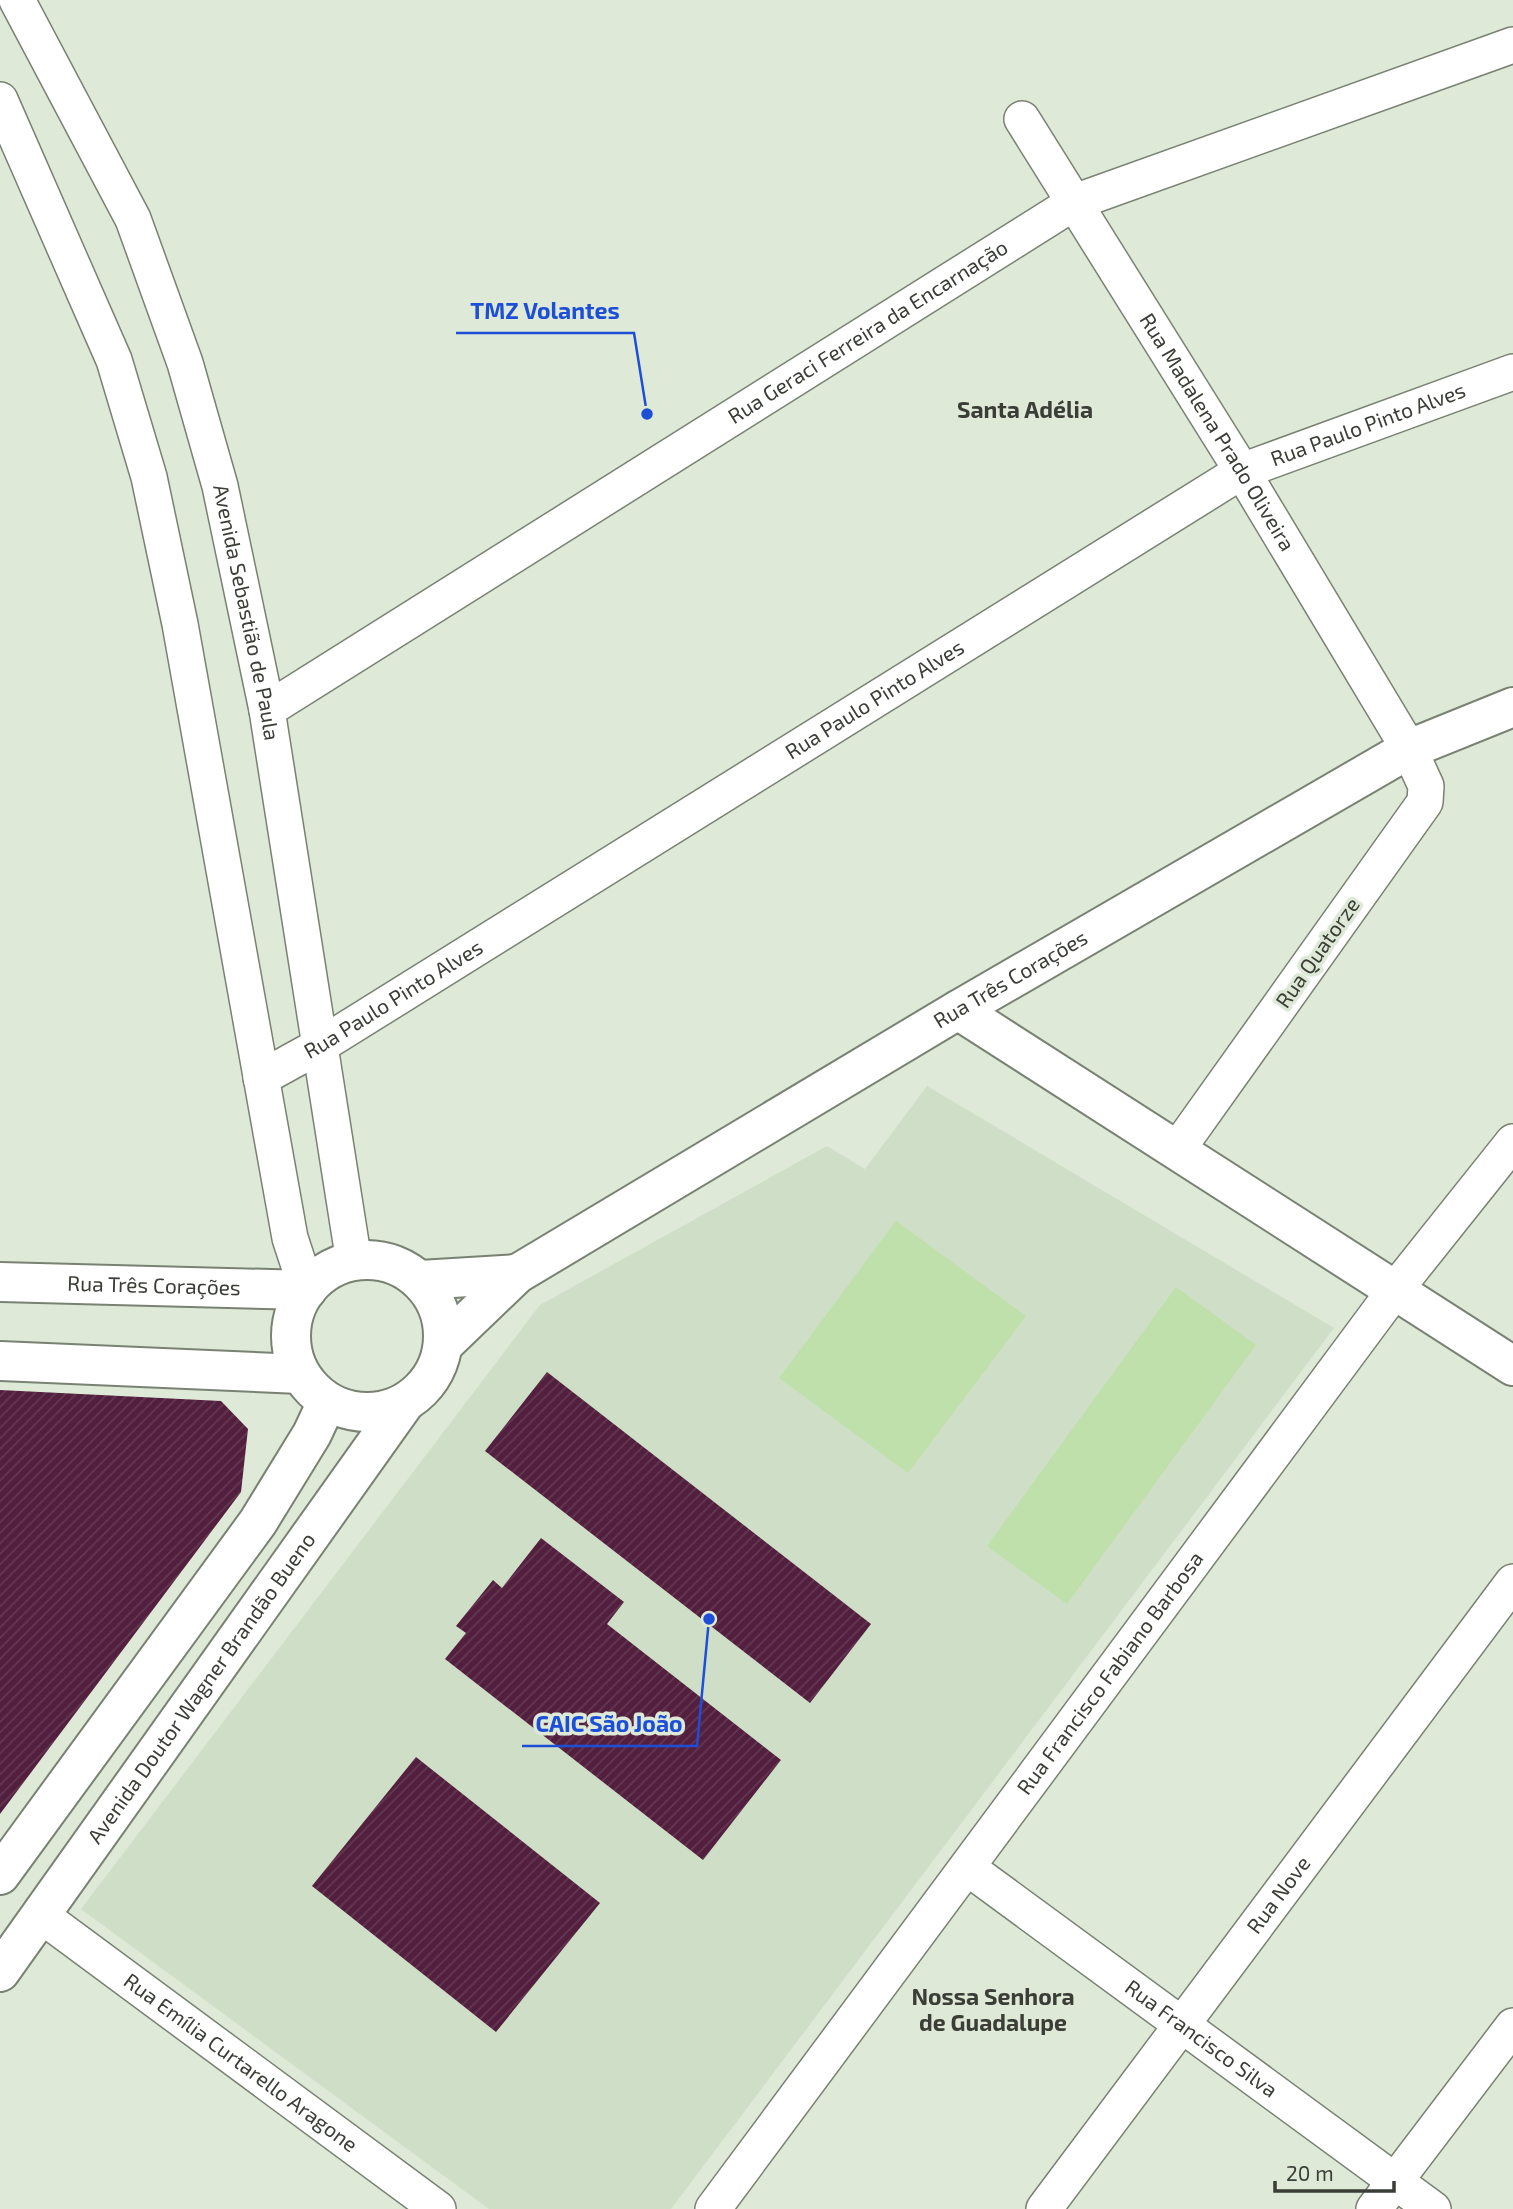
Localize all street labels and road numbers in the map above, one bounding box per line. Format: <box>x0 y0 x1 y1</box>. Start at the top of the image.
street label: Rua Geraci Ferreira da Encarnação <box>723 234 1012 428</box>
street label: Rua Madalena Prado Oliveira <box>1135 308 1301 555</box>
street label: Rua Paulo Pinto Alves <box>1267 376 1469 471</box>
street label: Avenida Sebastião de Paula <box>209 482 286 742</box>
street label: Rua Paulo Pinto Alves <box>780 634 968 764</box>
street label: Rua Quatorze <box>1270 892 1365 1013</box>
street label: Rua Três Corações <box>929 924 1091 1033</box>
street label: Rua Paulo Pinto Alves <box>299 933 487 1063</box>
street label: Rua Três Corações <box>67 1270 241 1300</box>
street label: Avenida Doutor Wagner Brandão Bueno <box>81 1527 320 1848</box>
street label: Rua Francisco Fabiano Barbosa <box>1011 1546 1208 1799</box>
street label: Rua Nove <box>1241 1851 1315 1938</box>
street label: Rua Emília Curtarello Aragone <box>120 1967 363 2156</box>
street label: Rua Francisco Silva <box>1121 1974 1283 2102</box>

